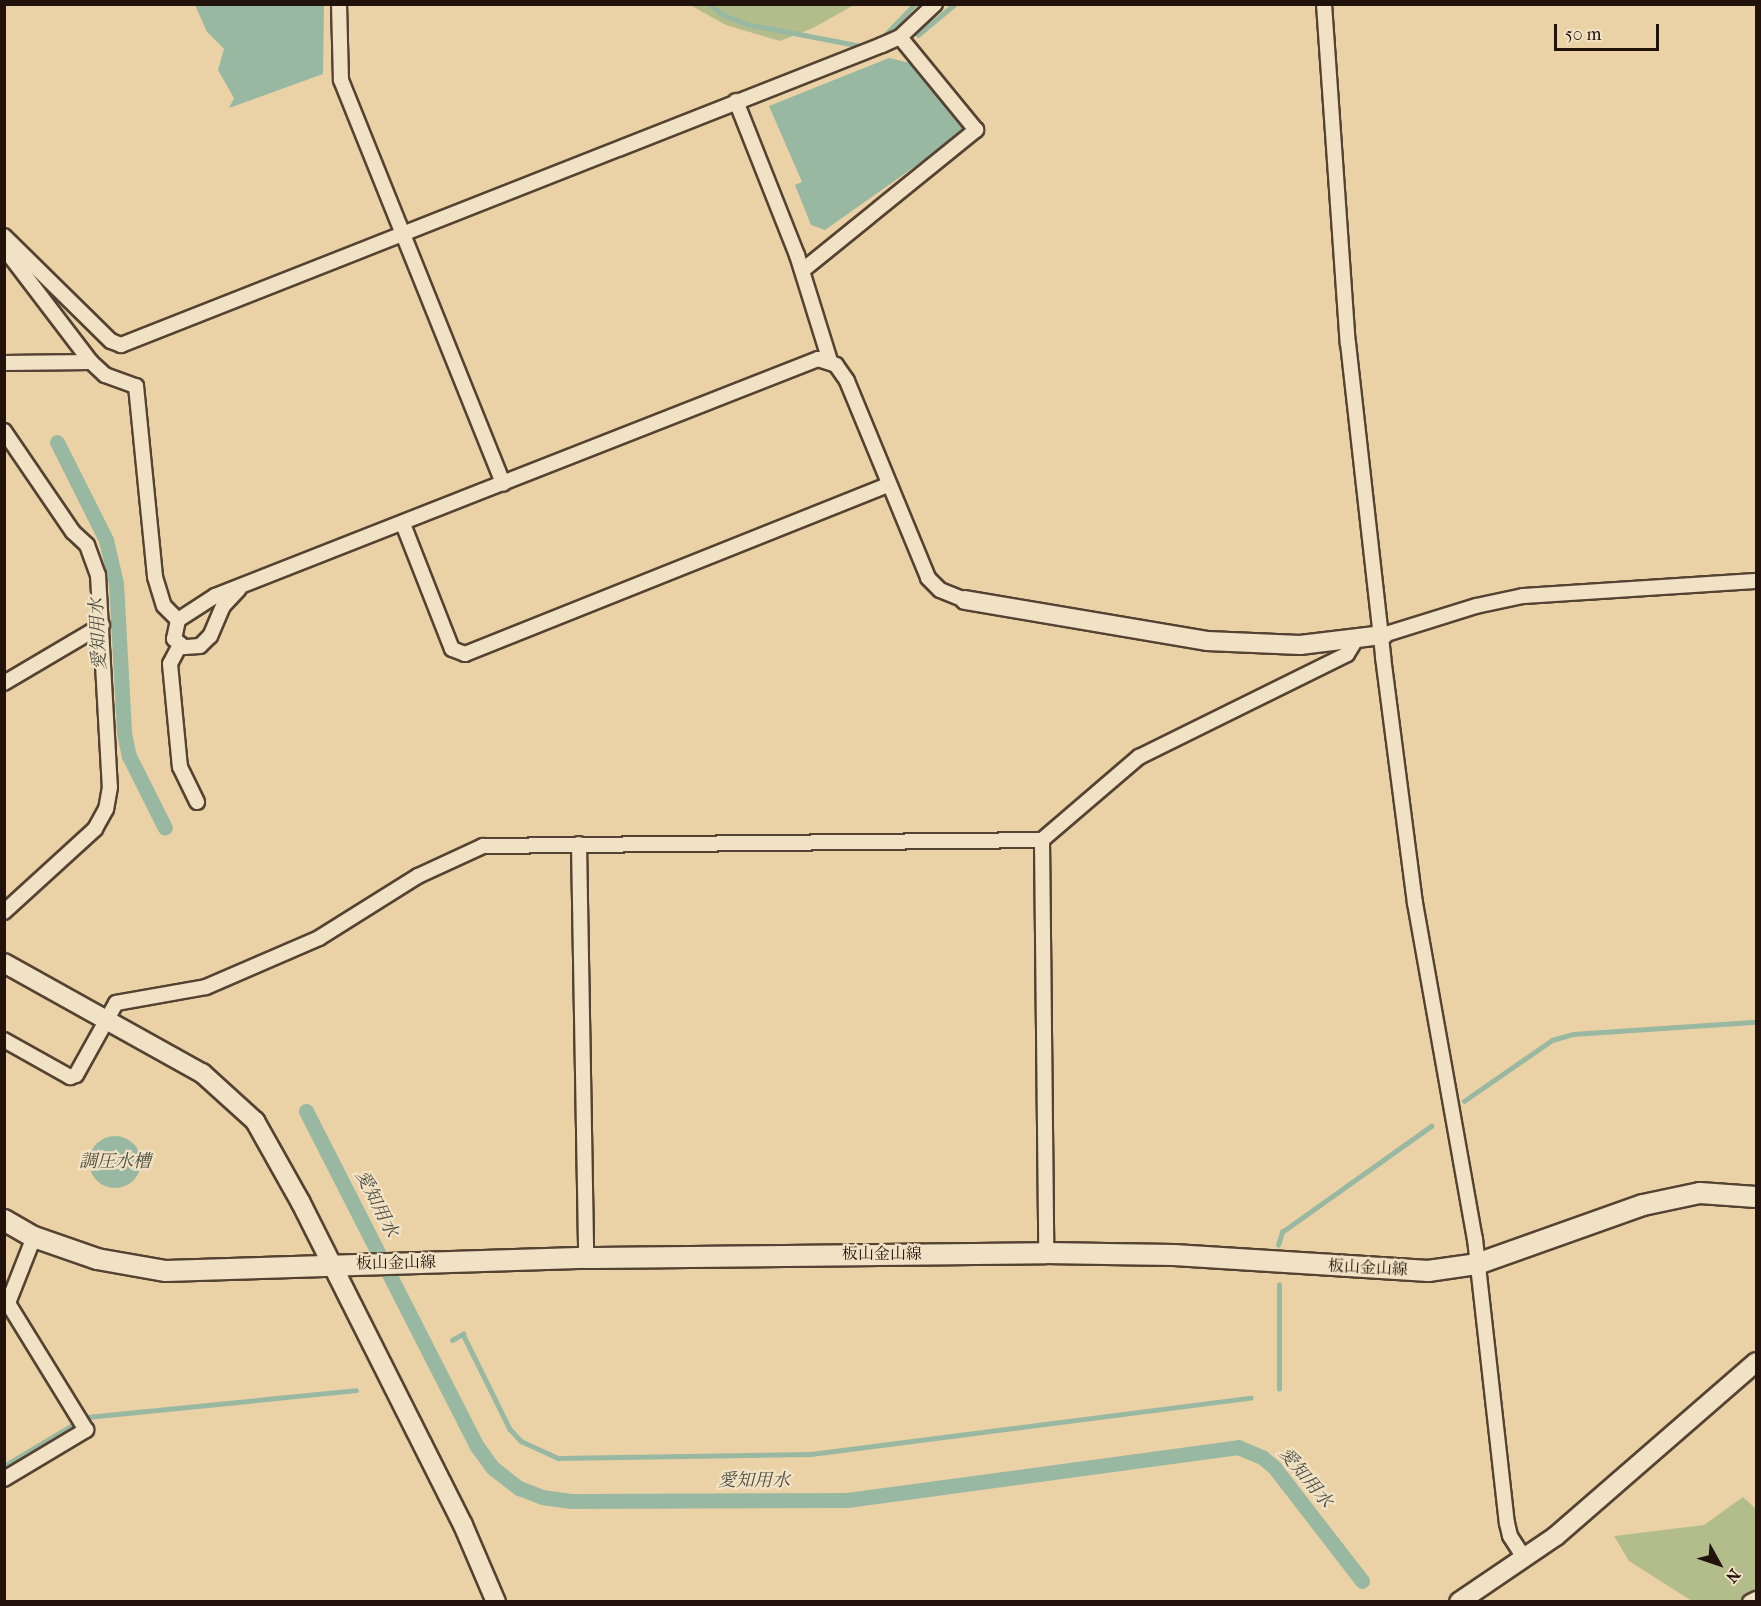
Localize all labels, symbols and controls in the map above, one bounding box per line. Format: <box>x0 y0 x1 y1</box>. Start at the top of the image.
scale bar <box>1557 12 1662 50</box>
text: 50 m <box>1565 24 1601 45</box>
water label: 愛知用水 <box>86 597 112 671</box>
water label: 調圧水槽 <box>79 1151 151 1173</box>
water label: 愛知用水 <box>350 1167 402 1241</box>
street label: 板山金山線 <box>842 1244 922 1264</box>
street label: 板山金山線 <box>356 1253 436 1273</box>
street label: 板山金山線 <box>1328 1256 1408 1280</box>
water label: 愛知用水 <box>1274 1443 1336 1513</box>
water label: 愛知用水 <box>718 1470 790 1492</box>
north arrow <box>1689 1534 1749 1594</box>
text: N <box>1722 1565 1744 1587</box>

